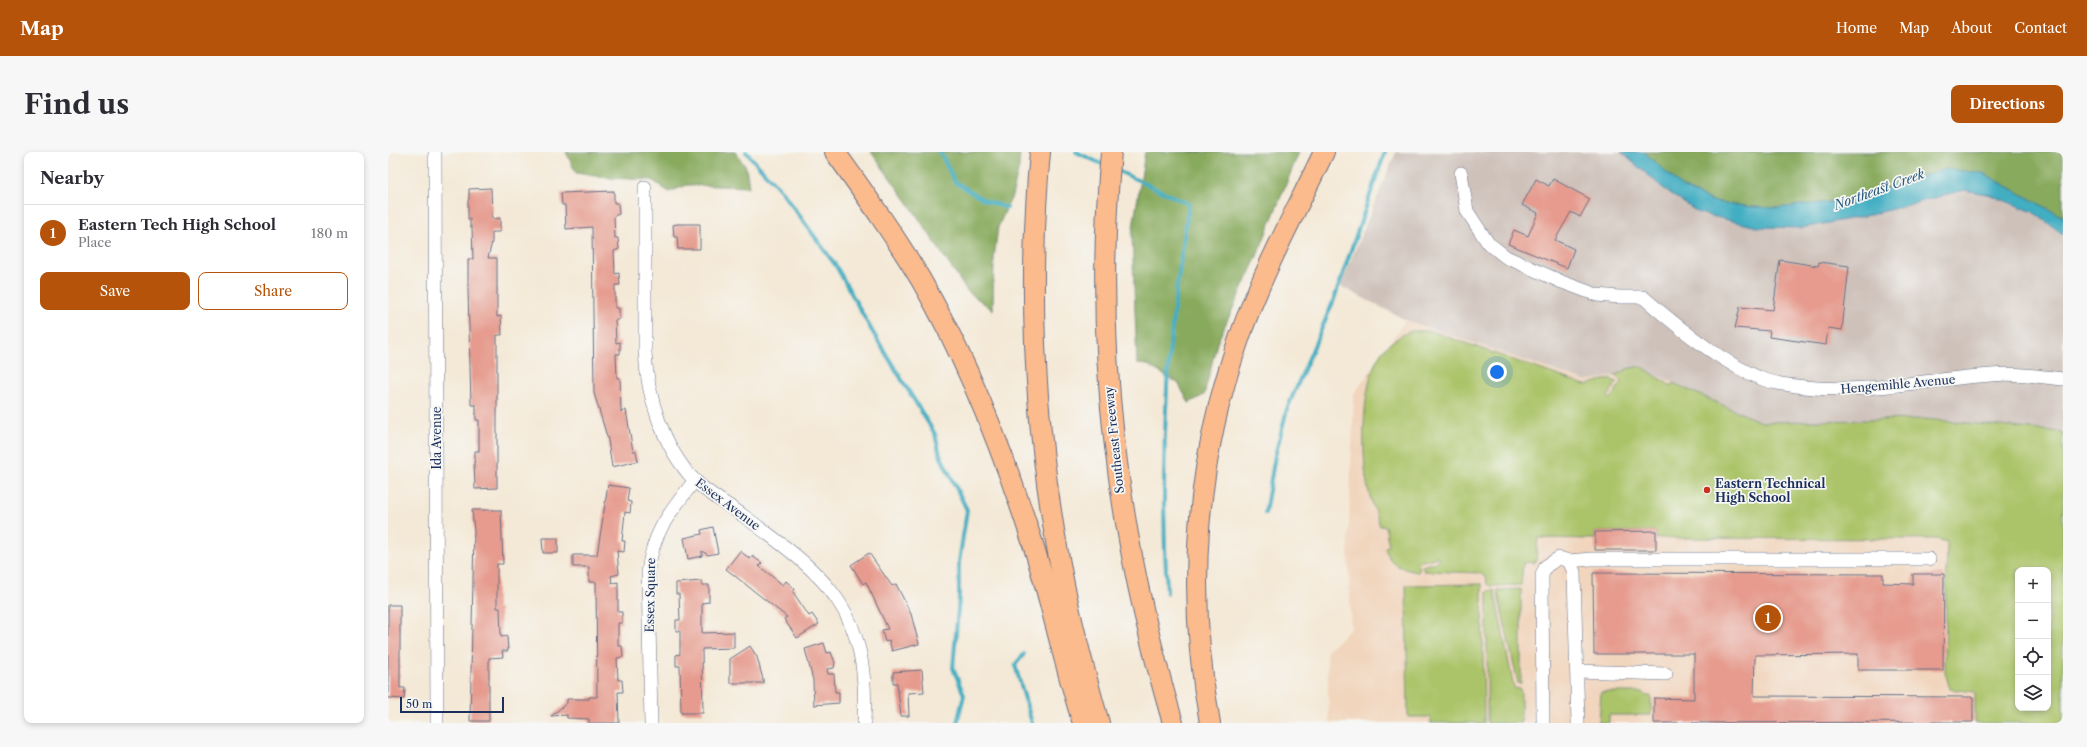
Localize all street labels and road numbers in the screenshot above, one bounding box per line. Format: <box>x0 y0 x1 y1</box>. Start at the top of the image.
street label: Hengemihle Avenue <box>1840 371 1956 396</box>
street label: Southeast Freeway <box>1101 385 1127 494</box>
street label: Ida Avenue <box>429 406 444 470</box>
street label: Essex Avenue <box>693 475 764 533</box>
street label: Essex Square <box>642 557 658 633</box>

